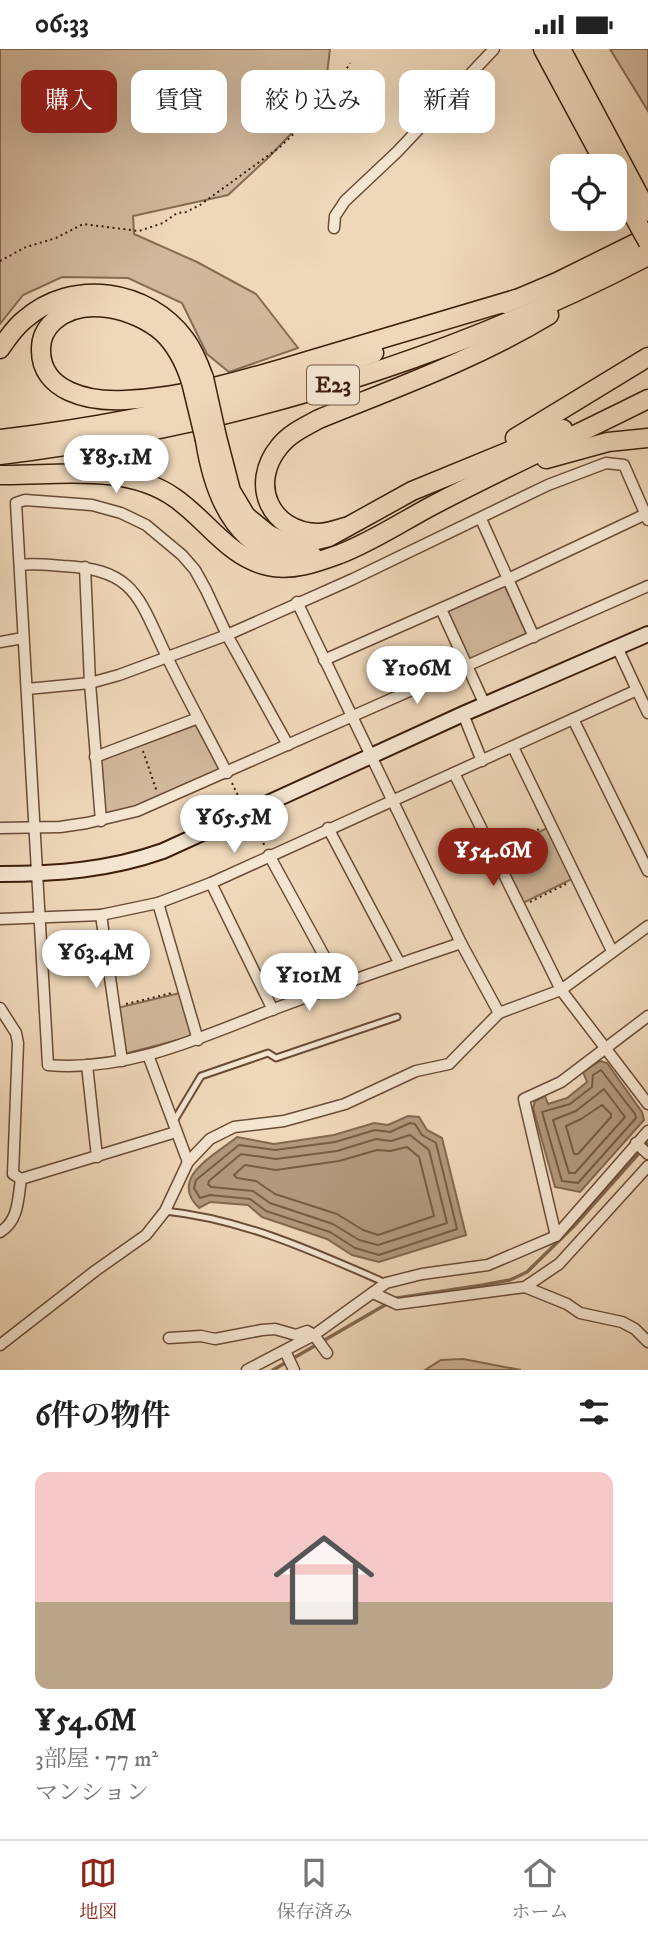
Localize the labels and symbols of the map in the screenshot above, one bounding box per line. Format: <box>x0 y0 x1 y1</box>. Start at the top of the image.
road number: E23 <box>307 365 359 405</box>
pin: ¥85.1M <box>59 435 173 495</box>
pin: ¥106M <box>368 647 466 706</box>
pin: ¥65.5M <box>177 795 291 855</box>
pin: ¥54.6M <box>436 829 550 888</box>
pin: ¥63.4M <box>39 930 153 990</box>
pin: ¥101M <box>260 953 358 1013</box>

